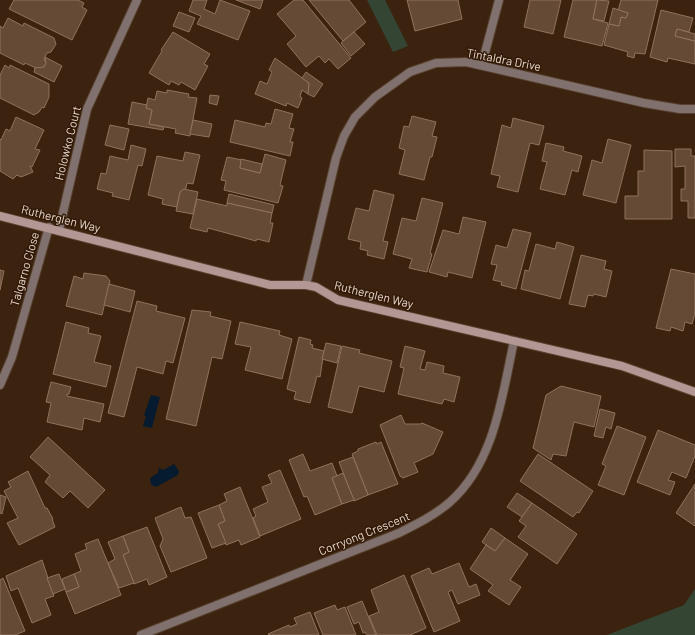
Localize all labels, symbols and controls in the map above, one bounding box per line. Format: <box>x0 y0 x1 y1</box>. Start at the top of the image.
street label: Tintaldra Drive <box>466 45 542 73</box>
street label: Holowko Court <box>51 104 83 182</box>
street label: Rutherglen Way <box>20 201 103 235</box>
street label: Talgarno Close <box>7 230 41 308</box>
street label: Rutherglen Way <box>333 277 416 311</box>
street label: Corryong Crescent <box>316 508 412 558</box>

